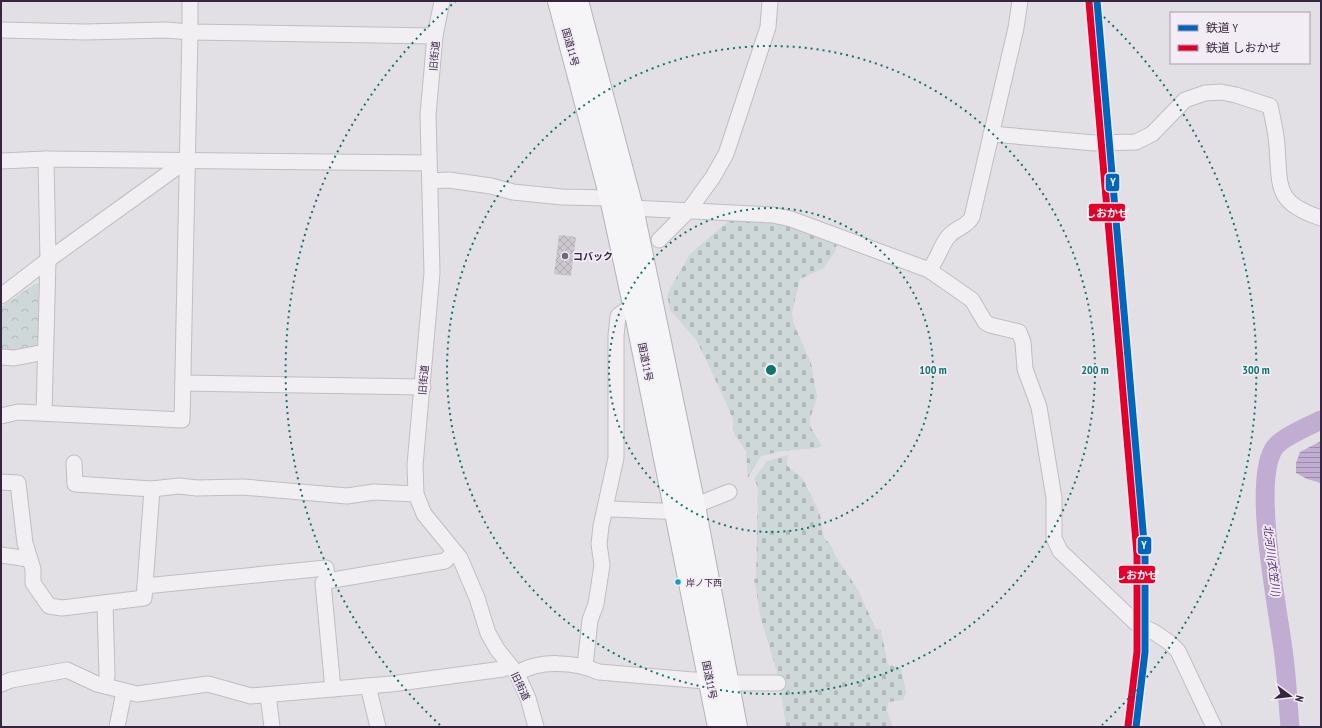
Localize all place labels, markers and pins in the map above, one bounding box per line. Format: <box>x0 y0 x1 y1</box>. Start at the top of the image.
place label: コバック <box>573 250 613 263</box>
marker: コバック <box>560 251 570 261</box>
centre of rings <box>764 363 778 377</box>
marker: 岸ノ下西 <box>673 577 683 587</box>
place label: 岸ノ下西 <box>686 577 722 588</box>

